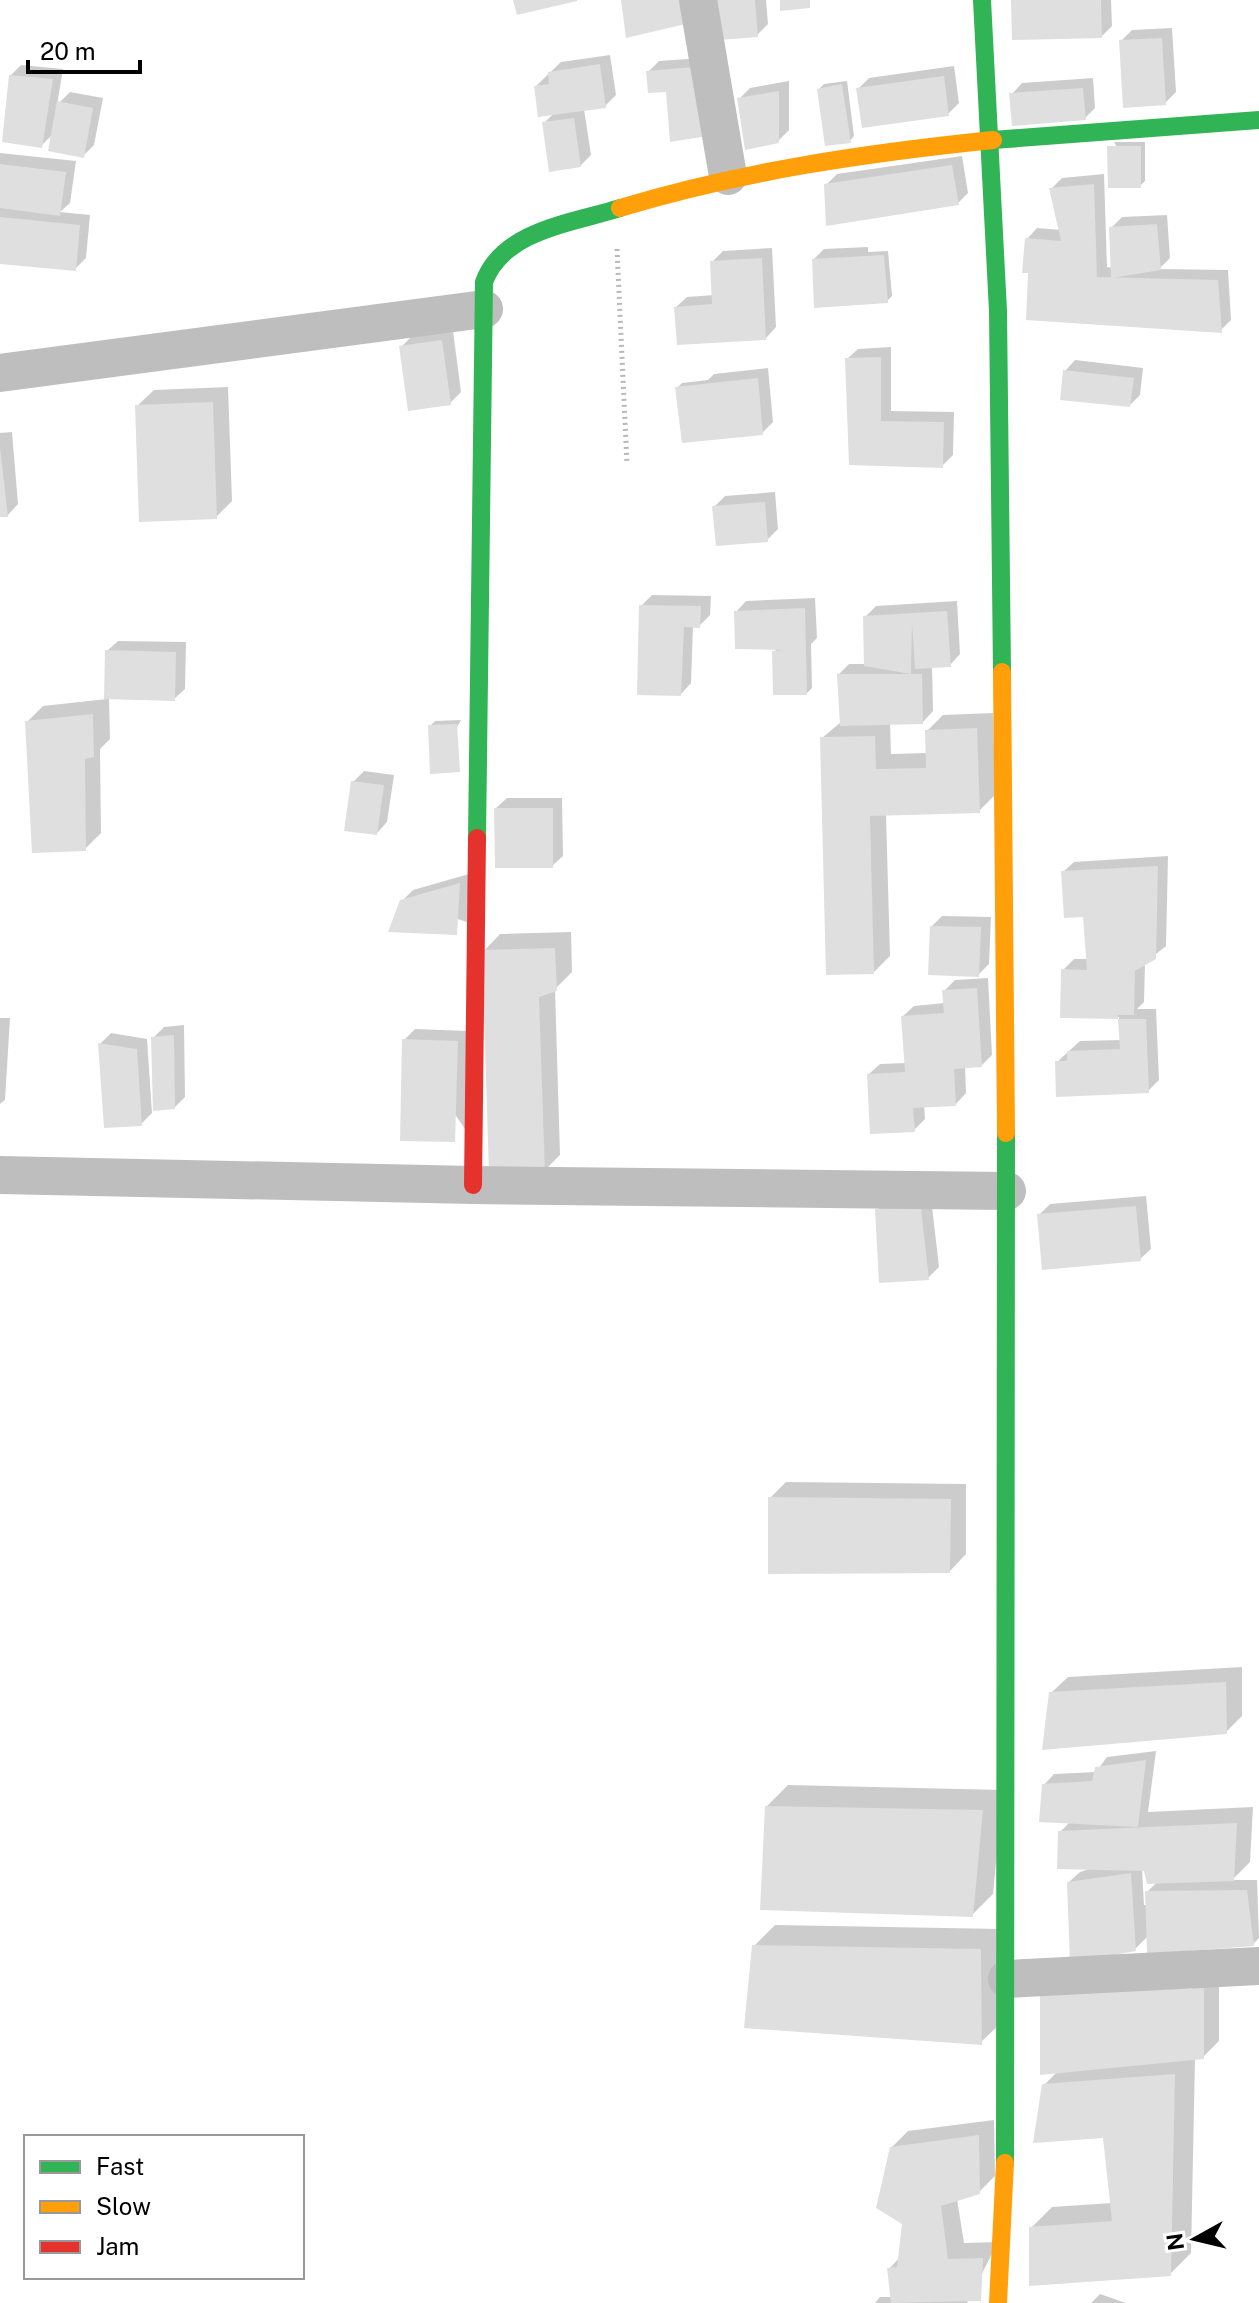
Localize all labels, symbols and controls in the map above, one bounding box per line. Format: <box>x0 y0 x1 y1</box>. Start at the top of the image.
scale bar <box>28 24 140 74</box>
text: 20 m <box>40 37 96 65</box>
legend <box>24 2135 304 2279</box>
text: Fast <box>96 2152 144 2180</box>
text: Slow <box>96 2192 151 2220</box>
north arrow <box>1155 2199 1235 2279</box>
text: N <box>1161 2231 1189 2252</box>
text: Jam <box>96 2232 139 2260</box>

